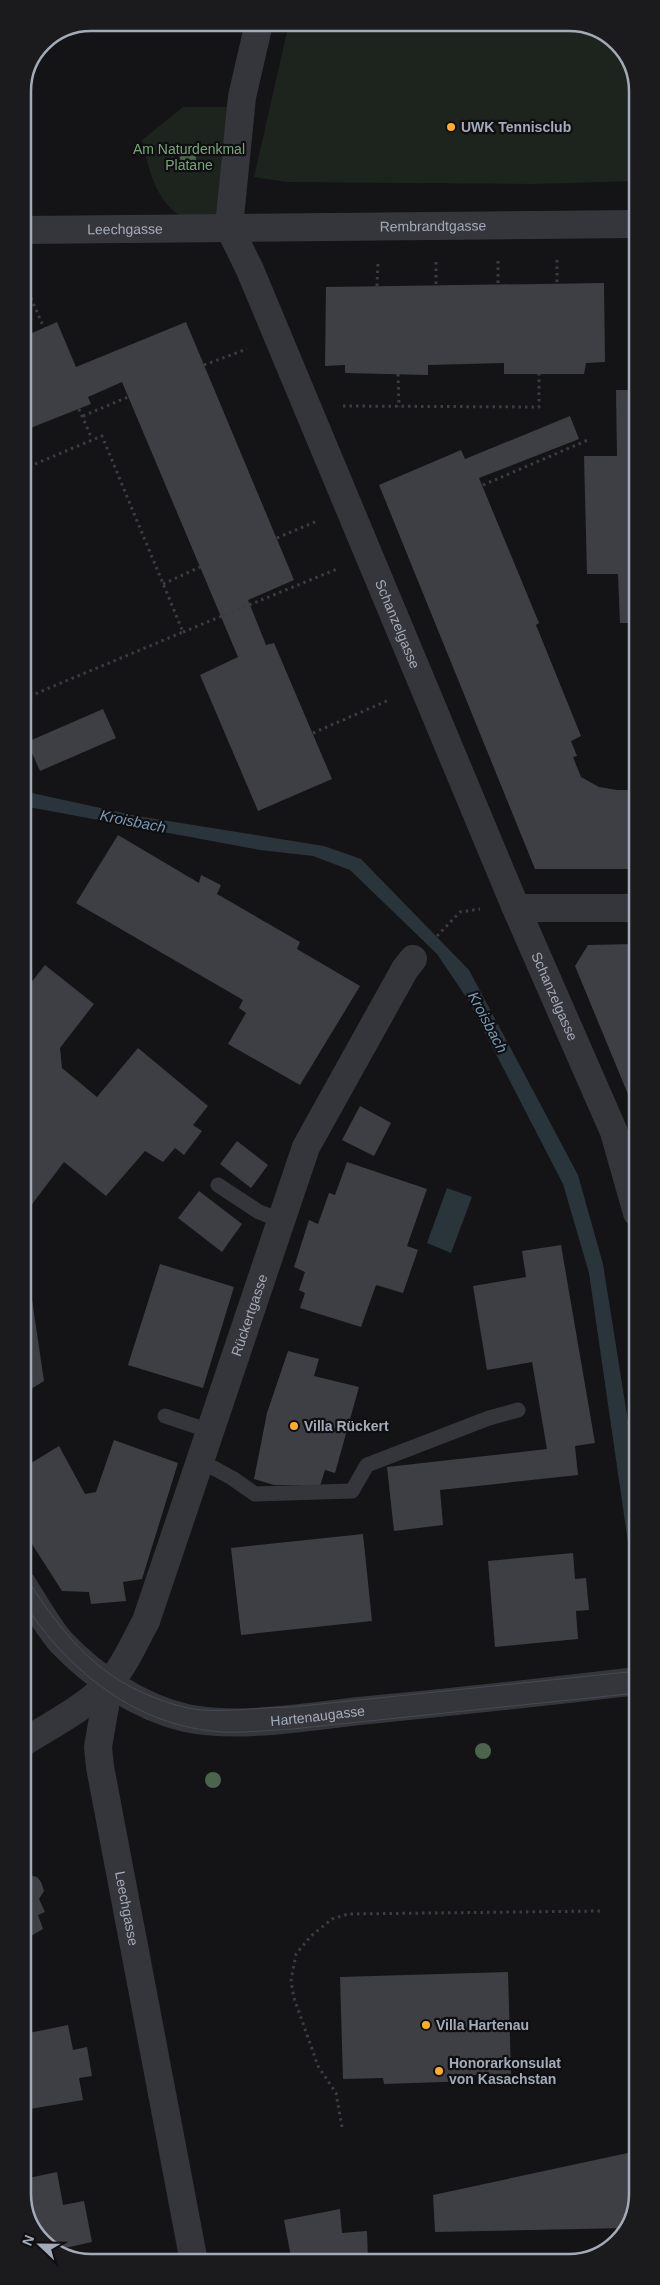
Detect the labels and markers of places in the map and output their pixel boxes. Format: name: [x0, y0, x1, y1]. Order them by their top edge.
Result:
place label: UWK Tennisclub: [461, 119, 571, 135]
marker: UWK Tennisclub: [445, 121, 457, 133]
place label: Villa Rückert: [304, 1418, 389, 1434]
marker: Villa Rückert: [288, 1420, 300, 1432]
place label: Villa Hartenau: [436, 2017, 529, 2033]
marker: Villa Hartenau: [420, 2019, 432, 2031]
place label: Honorarkonsulat von Kasachstan: [449, 2055, 561, 2087]
marker: Honorarkonsulat von Kasachstan: [433, 2065, 445, 2077]

